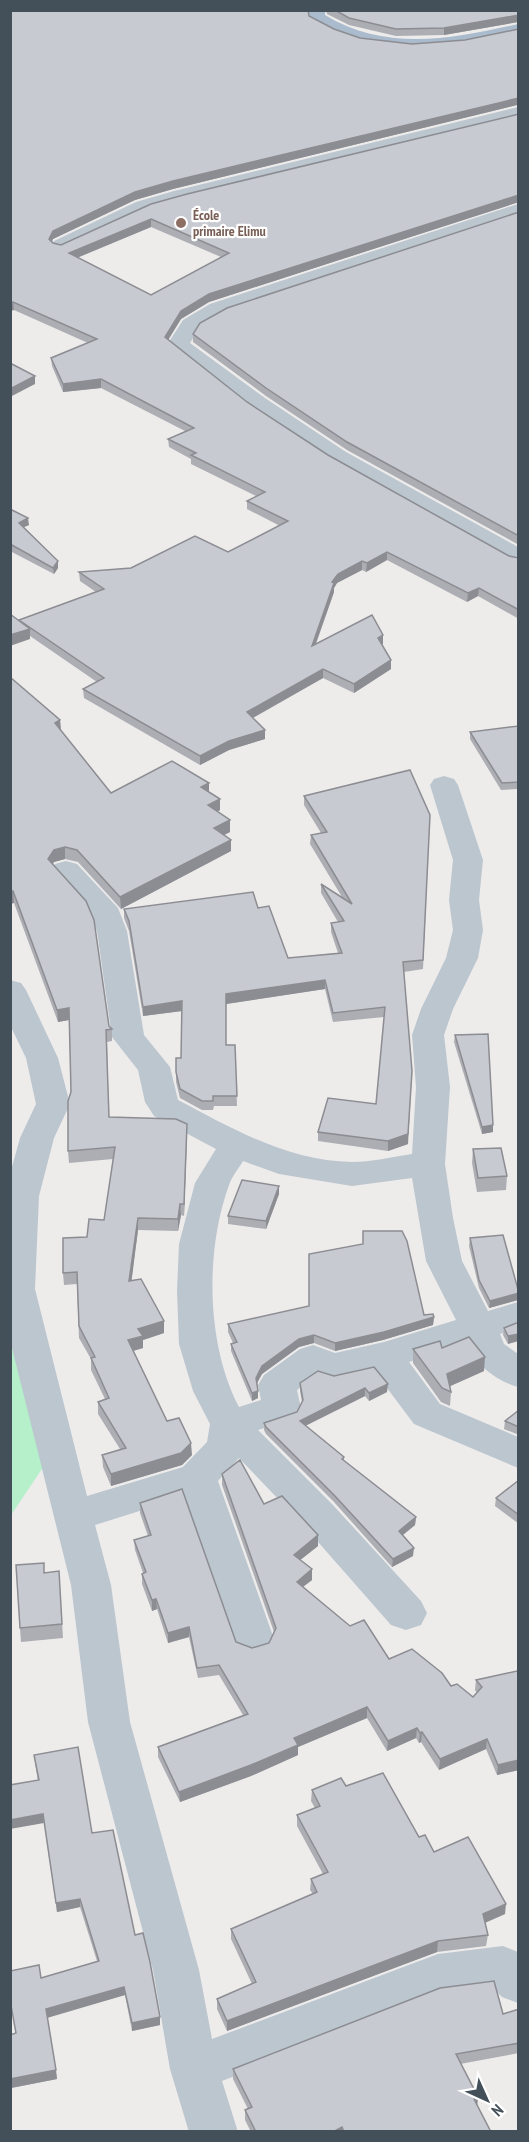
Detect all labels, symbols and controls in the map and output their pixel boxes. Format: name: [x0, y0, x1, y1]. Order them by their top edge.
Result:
place label: École primaire Elimu: [193, 206, 266, 240]
marker: École primaire Elimu: [174, 216, 188, 230]
north arrow: [457, 2070, 517, 2130]
text: N: [487, 2100, 508, 2121]

